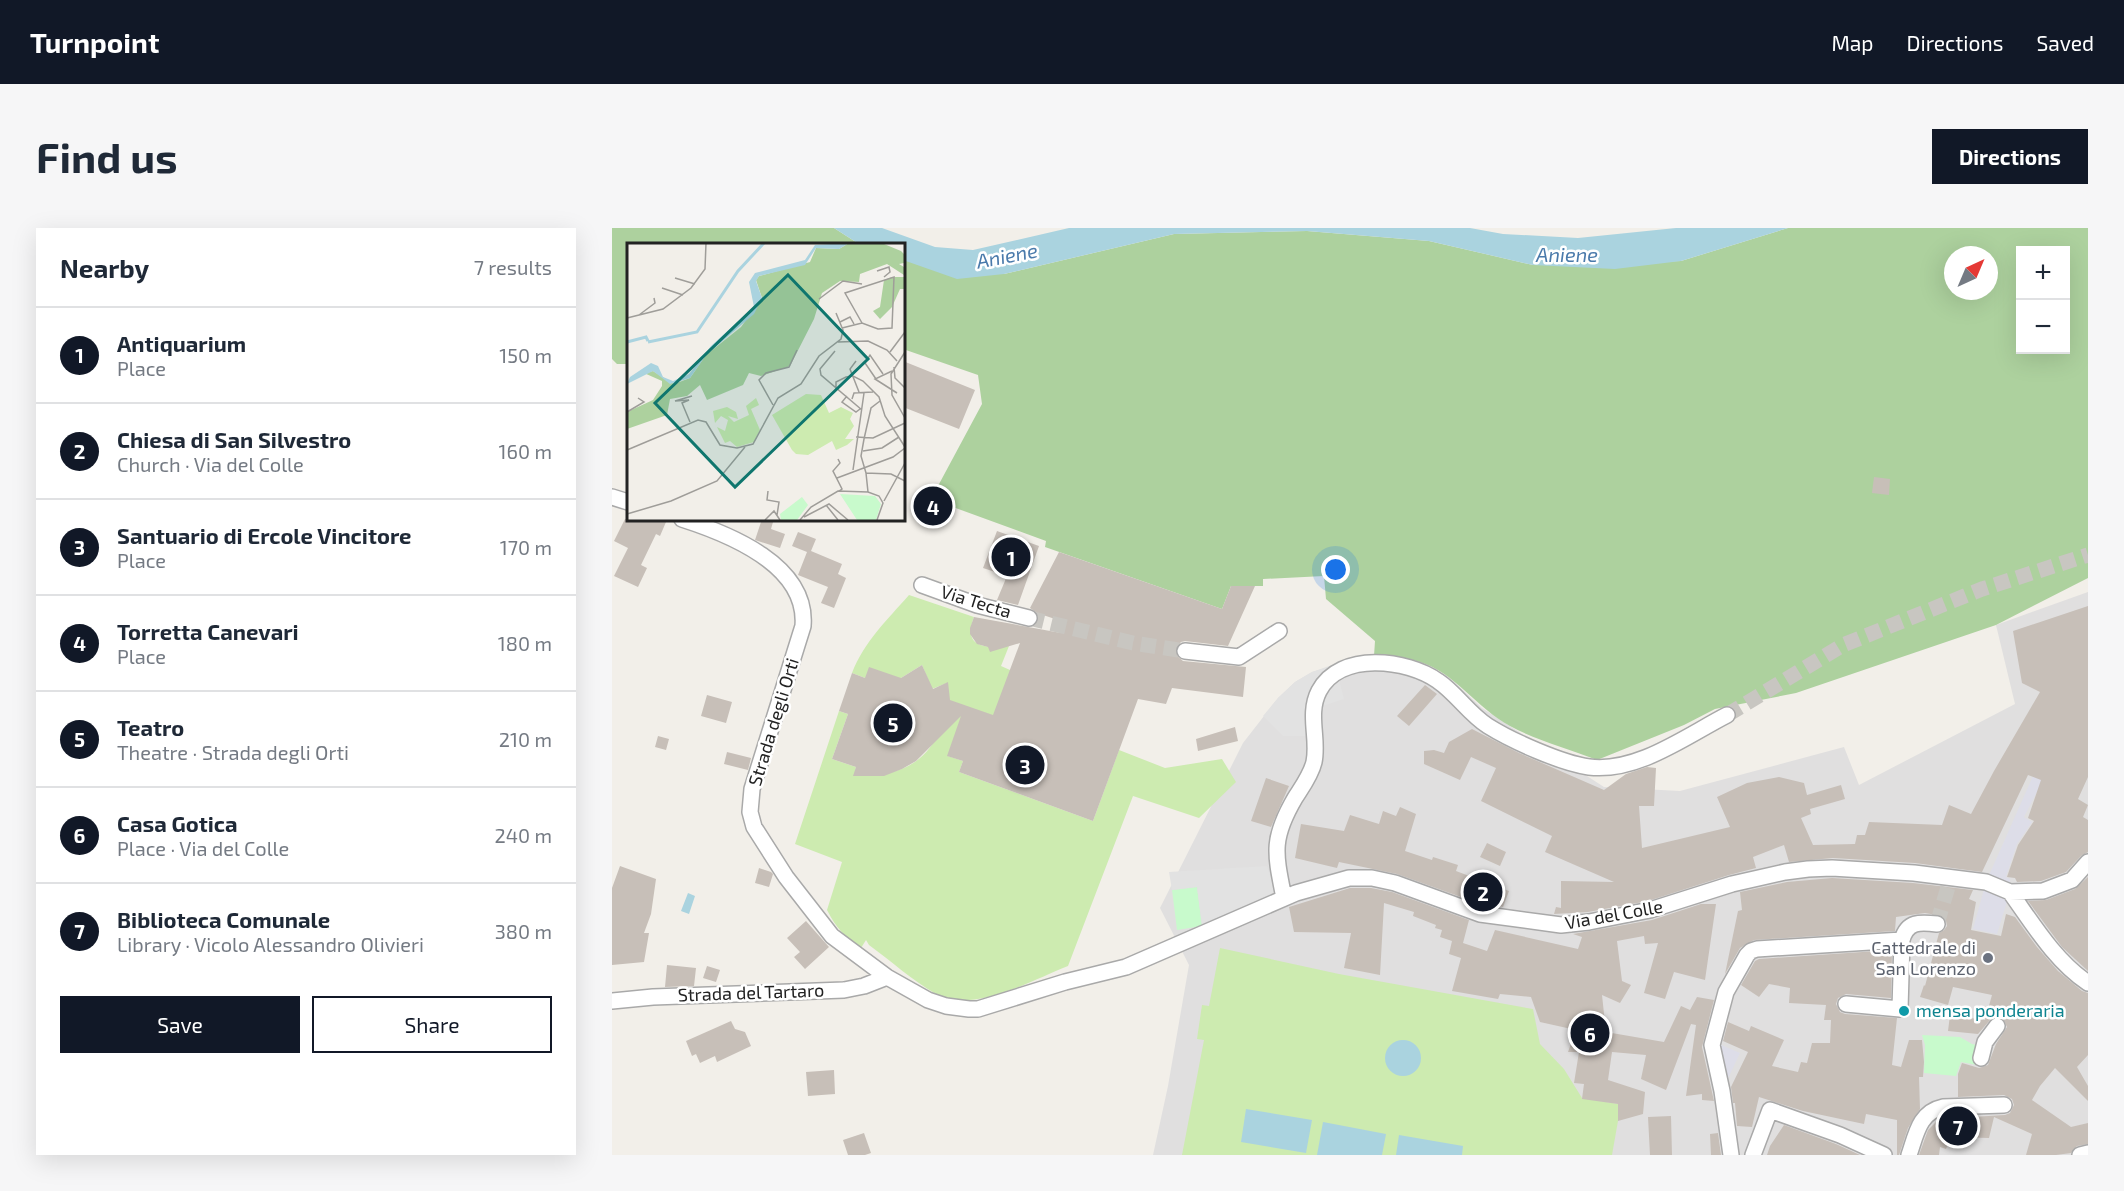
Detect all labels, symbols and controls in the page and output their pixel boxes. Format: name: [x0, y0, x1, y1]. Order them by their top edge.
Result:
text: Turnpoint: [30, 25, 159, 59]
text: Map: [1831, 30, 1874, 55]
text: Directions: [1907, 30, 2003, 55]
text: Saved: [2036, 30, 2094, 55]
button: Directions: [1932, 129, 2088, 184]
text: Find us: [36, 131, 178, 181]
water label: Aniene: [973, 237, 1040, 273]
water label: Aniene: [1535, 242, 1598, 266]
inset map: [627, 243, 904, 520]
north arrow: [1944, 246, 1998, 300]
map controls: [2016, 246, 2070, 354]
button: +: [2016, 246, 2070, 300]
text: Nearby: [60, 252, 149, 283]
text: 7 results: [474, 255, 552, 279]
button: −: [2016, 300, 2070, 354]
text: Antiquarium: [117, 330, 246, 356]
text: 1: [75, 343, 84, 367]
text: 150 m: [499, 343, 552, 367]
text: Place: [117, 356, 166, 380]
text: Chiesa di San Silvestro: [117, 426, 351, 452]
text: 2: [74, 439, 85, 463]
text: 160 m: [499, 439, 552, 463]
text: Church · Via del Colle: [117, 452, 304, 476]
pin: 4: [914, 484, 952, 528]
text: Santuario di Ercole Vincitore: [117, 522, 412, 548]
pin: 1: [992, 534, 1030, 580]
text: 3: [74, 535, 85, 559]
text: 170 m: [500, 535, 552, 559]
text: Place: [117, 548, 166, 572]
your location: [1321, 555, 1350, 584]
street label: Via Tecta: [938, 580, 1014, 622]
text: Torretta Canevari: [117, 618, 299, 644]
text: 4: [73, 631, 86, 655]
text: 180 m: [498, 631, 552, 655]
text: Place: [117, 644, 166, 668]
street label: Strada degli Orti: [743, 655, 803, 788]
pin: 5: [874, 700, 912, 746]
text: Teatro: [117, 714, 184, 740]
text: 5: [74, 727, 85, 751]
text: 210 m: [499, 727, 552, 751]
text: Theatre · Strada degli Orti: [117, 740, 349, 764]
pin: 3: [1006, 742, 1044, 788]
text: Casa Gotica: [117, 810, 237, 836]
text: 6: [74, 823, 85, 847]
text: 240 m: [494, 823, 552, 847]
text: Place · Via del Colle: [117, 836, 289, 860]
pin: 2: [1464, 870, 1502, 914]
street label: Via del Colle: [1563, 895, 1665, 933]
text: Biblioteca Comunale: [117, 906, 330, 932]
text: 7: [74, 919, 85, 943]
text: 380 m: [495, 919, 552, 943]
text: Library · Vicolo Alessandro Olivieri: [117, 932, 424, 956]
place label: Cattedrale di San Lorenzo: [1871, 936, 1976, 979]
marker: Cattedrale di San Lorenzo: [1981, 951, 1995, 965]
street label: Strada del Tartaro: [677, 978, 825, 1006]
button: Save: [60, 996, 300, 1053]
button: Share: [312, 996, 552, 1053]
place label: mensa ponderaria: [1916, 999, 2065, 1021]
marker: mensa ponderaria: [1897, 1004, 1911, 1018]
pin: 6: [1570, 1010, 1610, 1056]
pin: 7: [1938, 1104, 1978, 1148]

